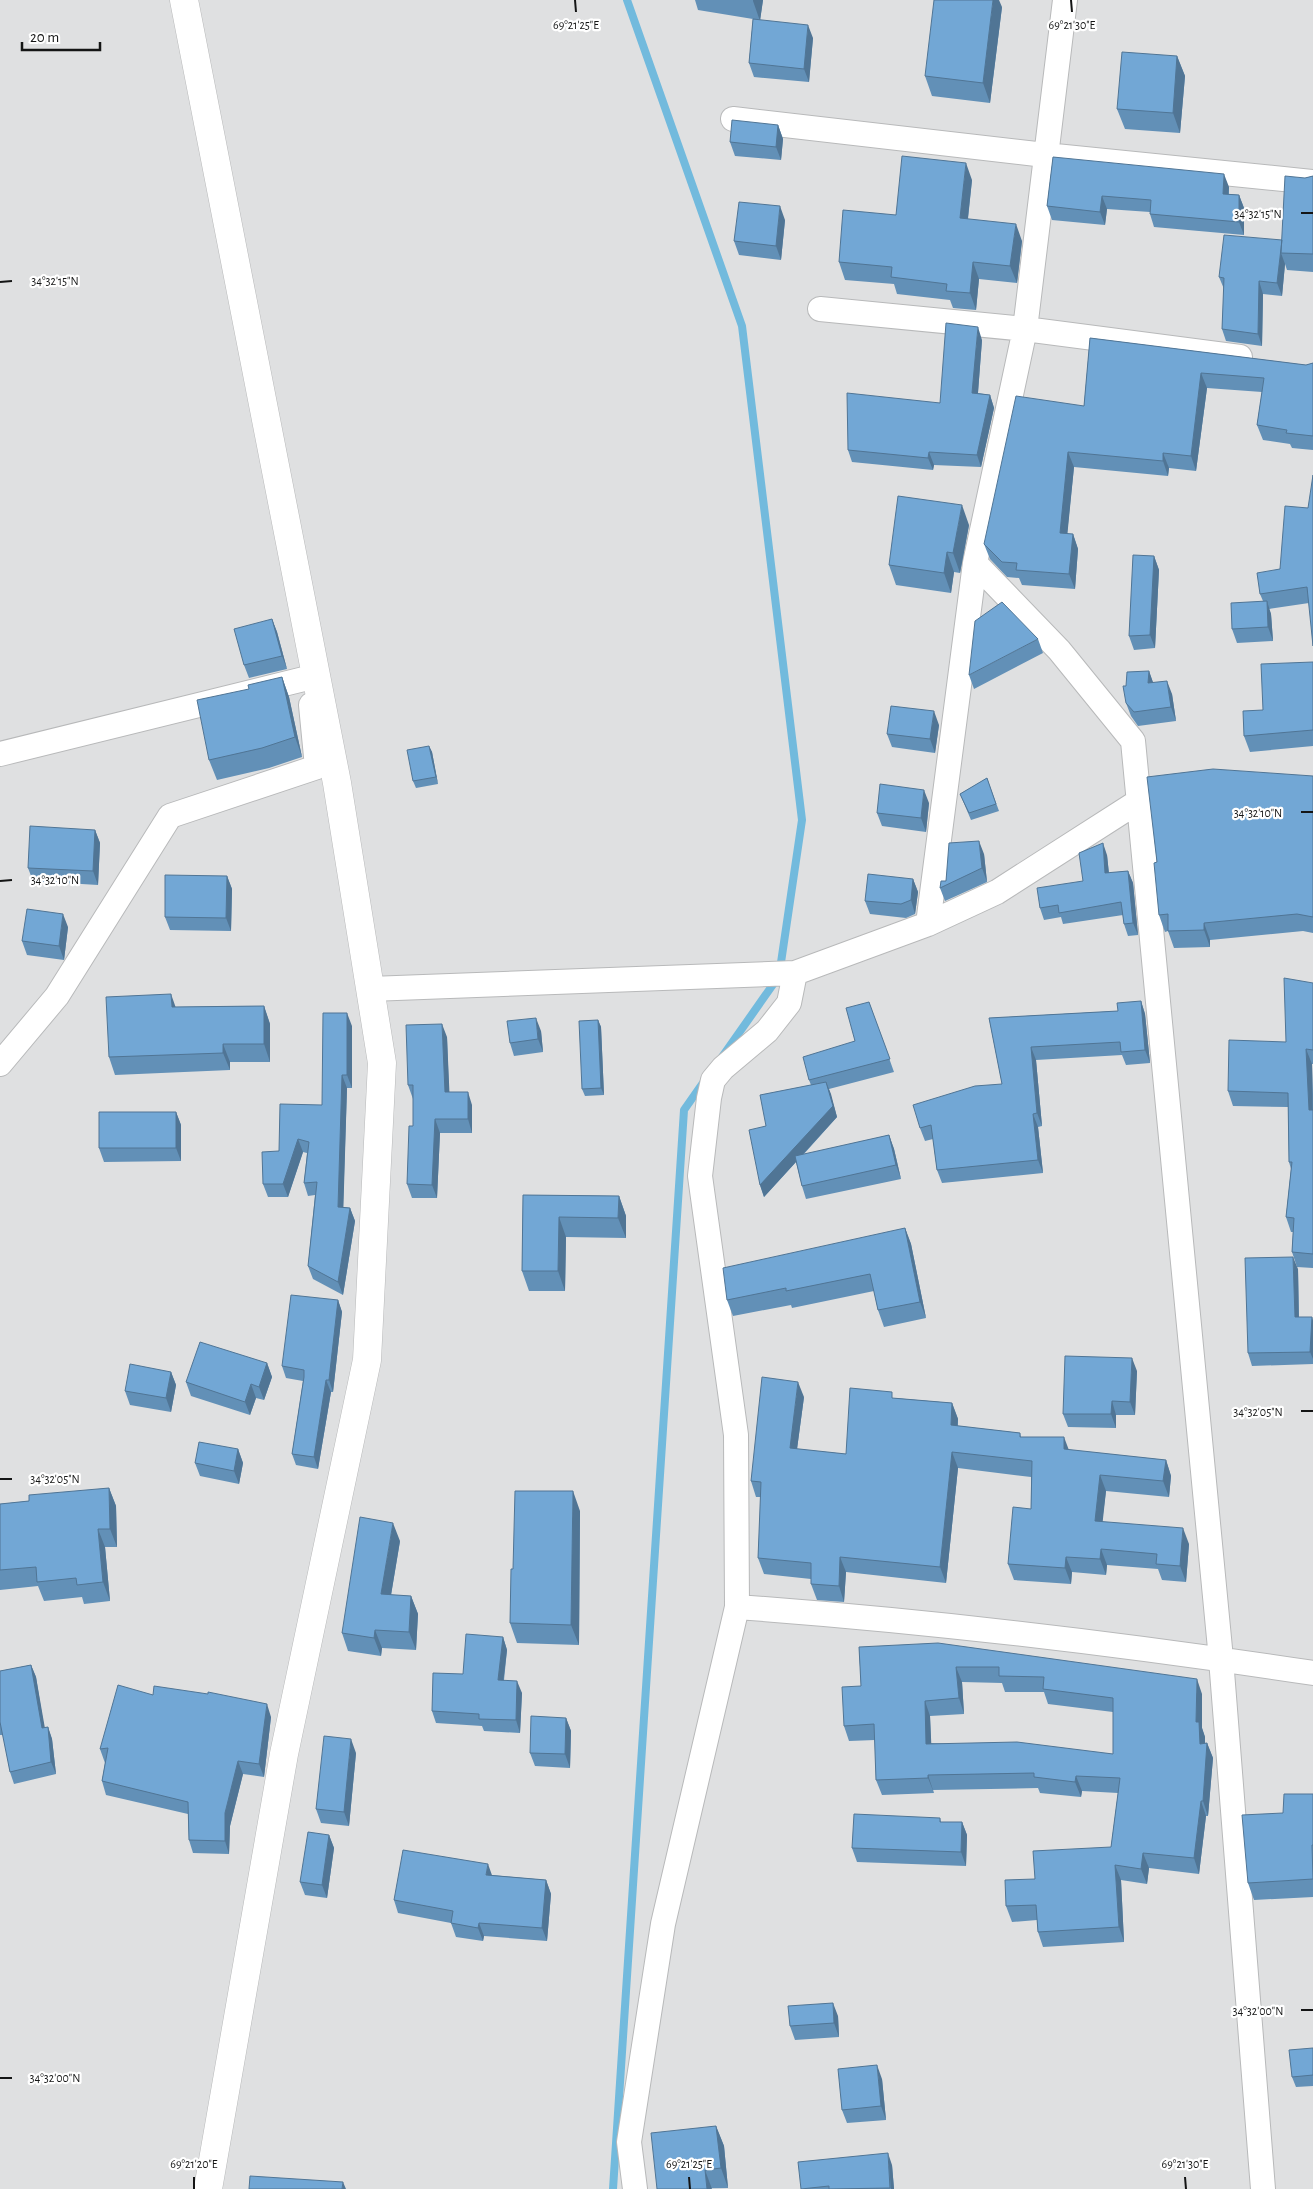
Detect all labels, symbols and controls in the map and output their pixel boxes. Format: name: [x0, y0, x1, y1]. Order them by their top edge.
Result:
text: 69°21'25"E: [553, 19, 599, 31]
text: 69°21'30"E: [1049, 19, 1096, 31]
scale bar: [22, 20, 100, 52]
text: 20 m: [30, 30, 59, 45]
text: 34°32'15"N: [1234, 208, 1282, 220]
text: 34°32'15"N: [31, 275, 79, 287]
text: 34°32'10"N: [1234, 807, 1282, 819]
text: 34°32'10"N: [31, 874, 79, 886]
text: 34°32'05"N: [1233, 1406, 1283, 1418]
text: 34°32'05"N: [30, 1473, 80, 1485]
text: 34°32'00"N: [1233, 2005, 1283, 2017]
text: 34°32'00"N: [30, 2072, 80, 2084]
text: 69°21'20"E: [170, 2158, 218, 2170]
text: 69°21'25"E: [666, 2158, 712, 2170]
text: 69°21'30"E: [1162, 2158, 1209, 2170]

